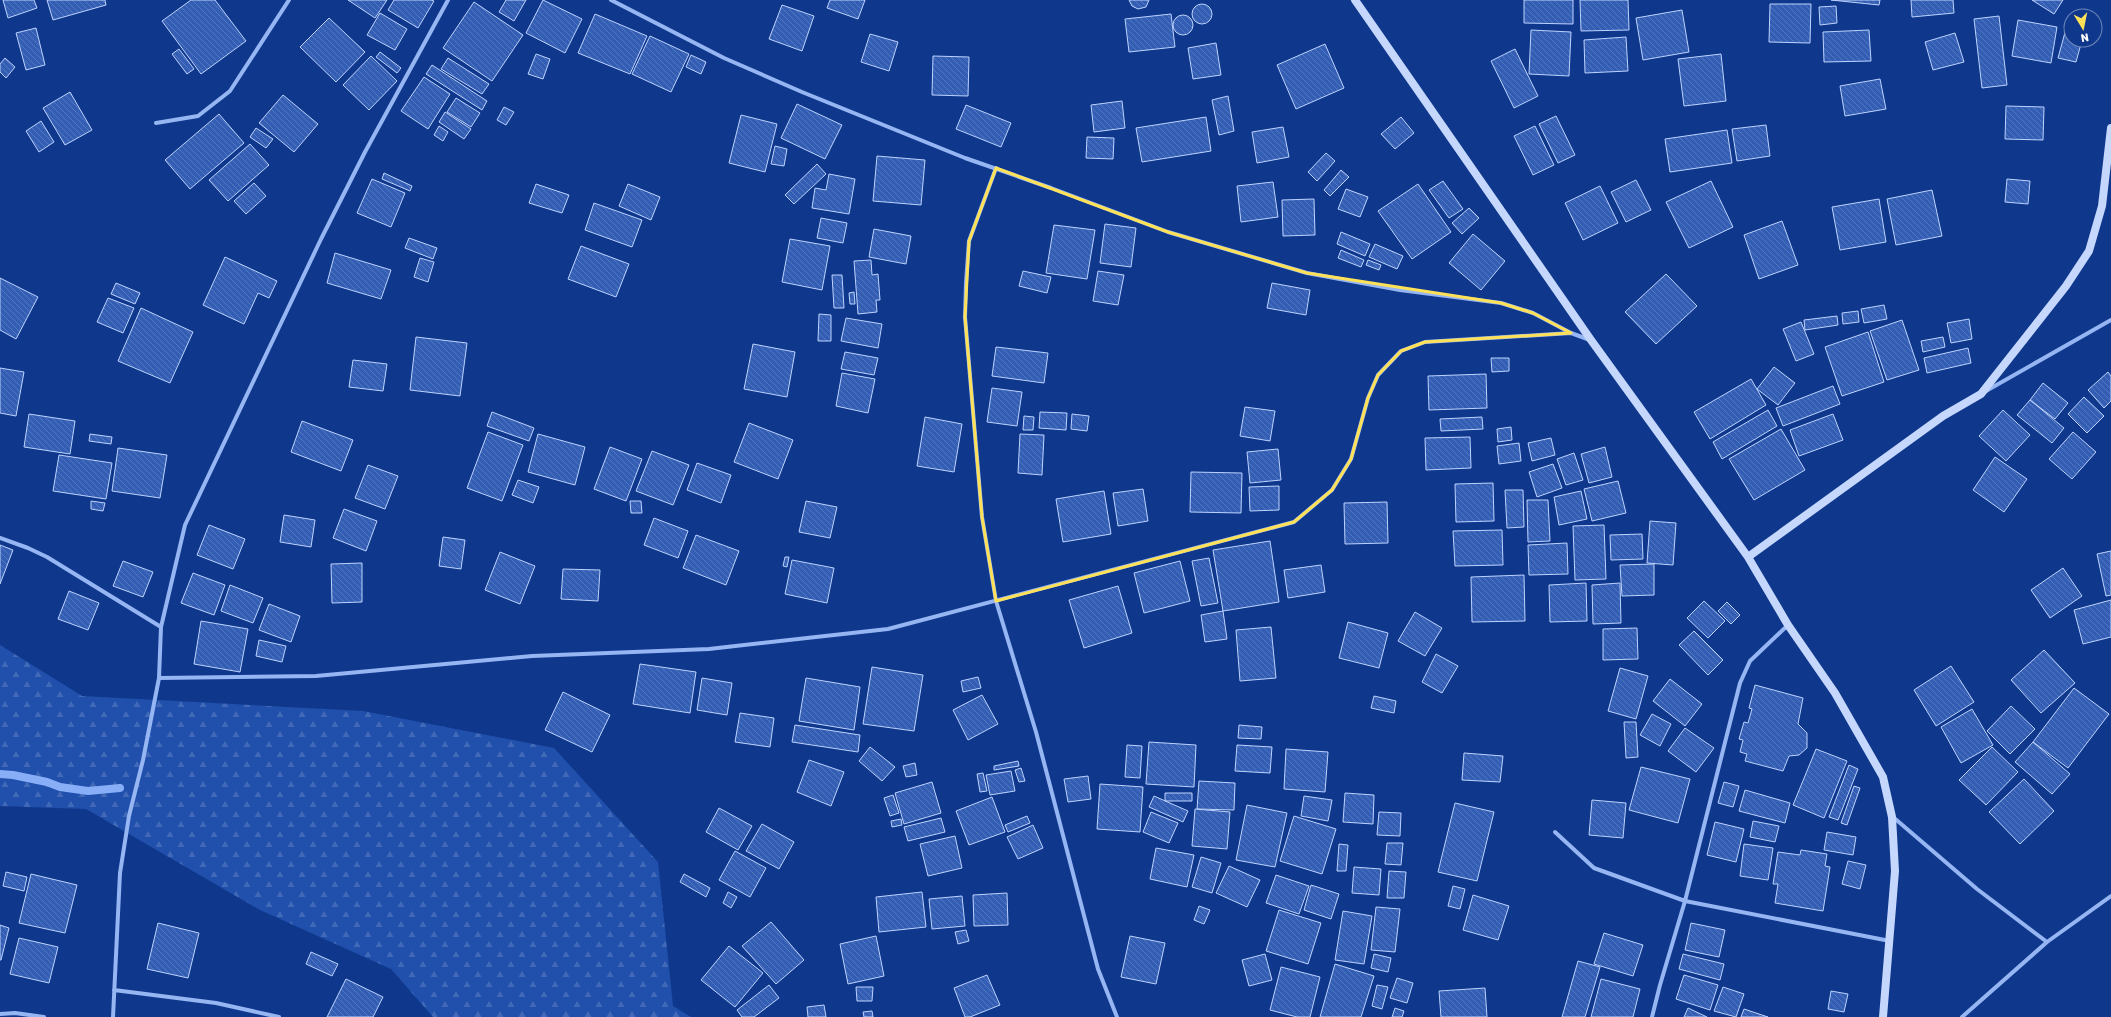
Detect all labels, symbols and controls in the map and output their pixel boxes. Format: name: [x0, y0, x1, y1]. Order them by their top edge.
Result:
north arrow: [2063, 8, 2103, 48]
text: N: [2080, 30, 2090, 44]

